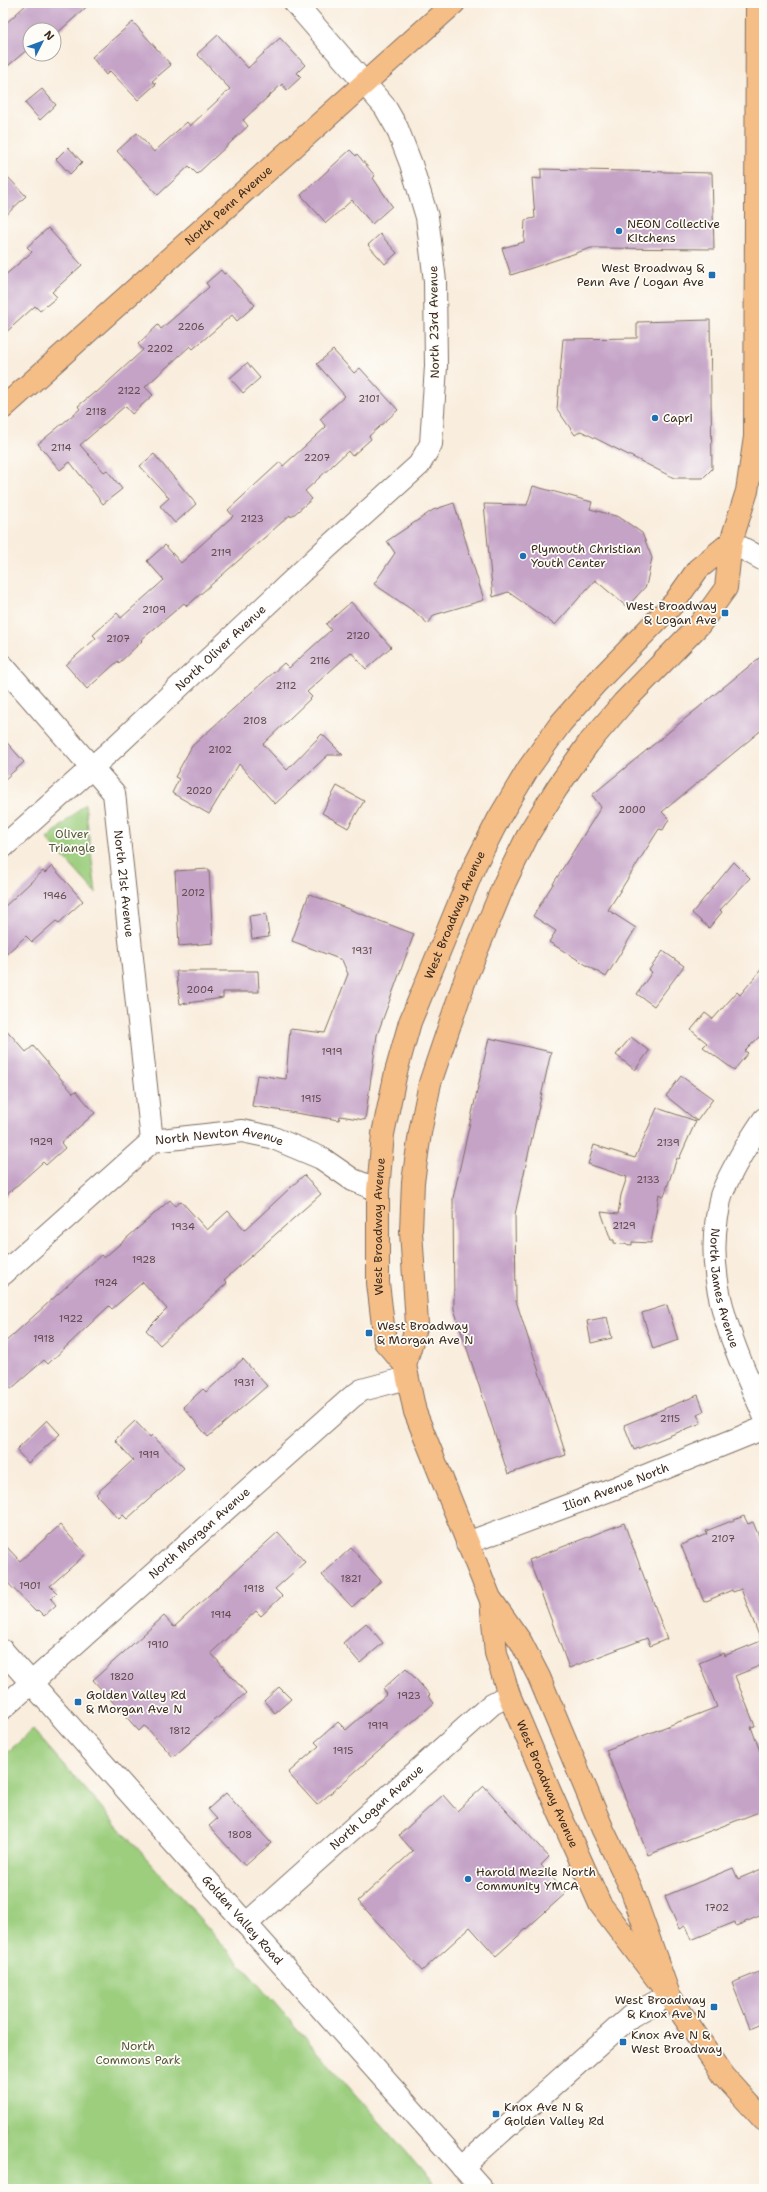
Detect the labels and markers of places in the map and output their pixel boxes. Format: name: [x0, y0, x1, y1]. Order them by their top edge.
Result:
place label: NEON Collective Kitchens: [627, 216, 720, 246]
marker: NEON Collective Kitchens: [614, 226, 624, 236]
place label: West Broadway & Penn Ave / Logan Ave: [577, 260, 705, 290]
marker: West Broadway & Penn Ave / Logan Ave: [707, 270, 717, 280]
place label: Capri: [663, 410, 693, 426]
marker: Capri: [650, 413, 660, 423]
place label: Plymouth Christian Youth Center: [531, 541, 641, 571]
marker: Plymouth Christian Youth Center: [518, 551, 528, 561]
place label: West Broadway & Logan Ave: [626, 598, 717, 628]
marker: West Broadway & Logan Ave: [720, 608, 730, 618]
place label: West Broadway & Morgan Ave N: [377, 1318, 473, 1348]
marker: West Broadway & Morgan Ave N: [364, 1328, 374, 1338]
place label: Golden Valley Rd & Morgan Ave N: [86, 1687, 187, 1717]
marker: Golden Valley Rd & Morgan Ave N: [73, 1697, 83, 1707]
place label: Harold Mezile North Community YMCA: [476, 1864, 596, 1894]
marker: Harold Mezile North Community YMCA: [463, 1874, 473, 1884]
place label: West Broadway & Knox Ave N: [615, 1992, 706, 2022]
marker: West Broadway & Knox Ave N: [709, 2002, 719, 2012]
place label: Knox Ave N & West Broadway: [631, 2027, 722, 2057]
marker: Knox Ave N & West Broadway: [618, 2037, 628, 2047]
place label: Knox Ave N & Golden Valley Rd: [504, 2099, 605, 2129]
marker: Knox Ave N & Golden Valley Rd: [491, 2109, 501, 2119]

